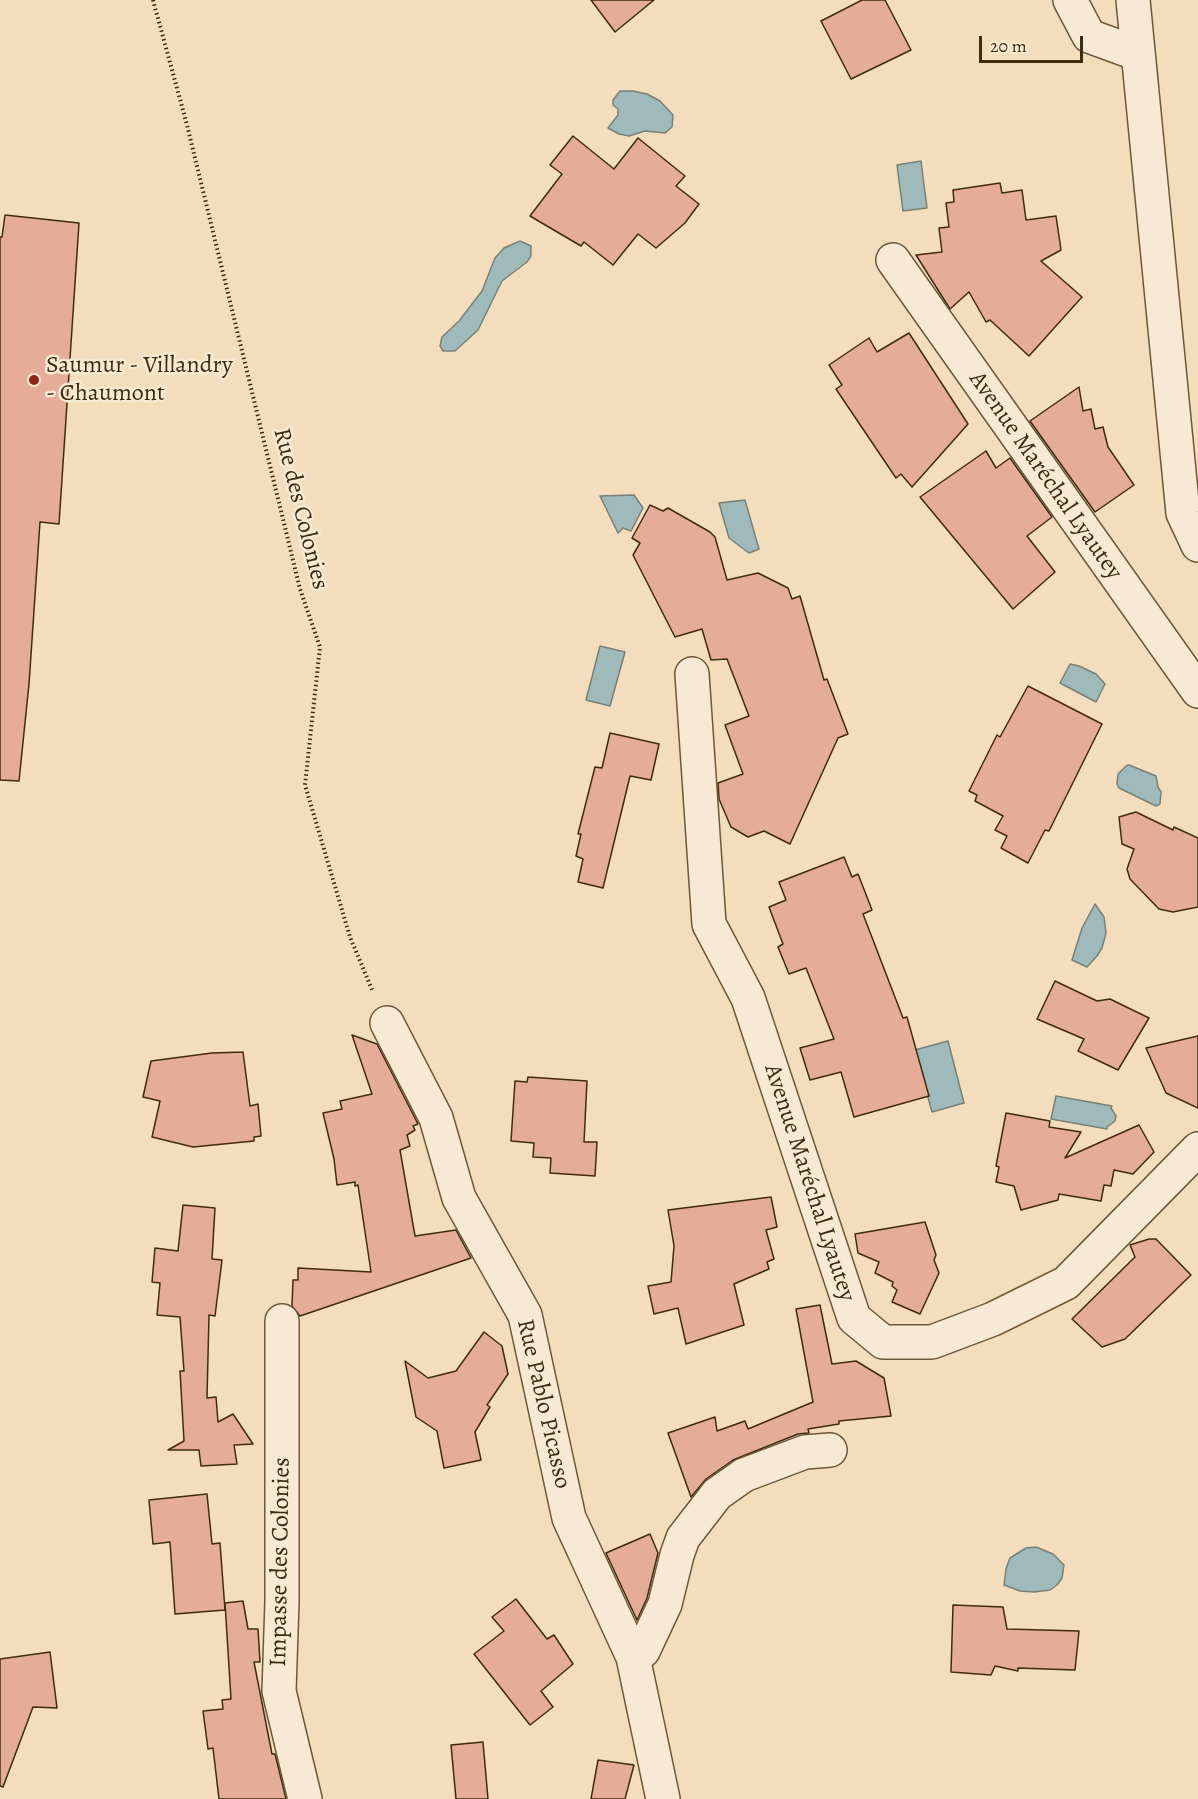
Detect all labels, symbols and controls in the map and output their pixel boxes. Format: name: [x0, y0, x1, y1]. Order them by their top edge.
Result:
scale bar: [982, 24, 1086, 62]
text: 20 m: [990, 34, 1027, 58]
place label: Saumur - Villandry - Chaumont: [46, 352, 233, 408]
street label: Avenue Maréchal Lyautey: [962, 366, 1128, 586]
marker: Saumur - Villandry - Chaumont: [27, 373, 41, 387]
street label: Rue des Colonies: [266, 425, 334, 593]
street label: Avenue Maréchal Lyautey: [757, 1061, 861, 1305]
street label: Rue Pablo Picasso: [509, 1316, 577, 1492]
street label: Impasse des Colonies: [265, 1457, 297, 1667]

